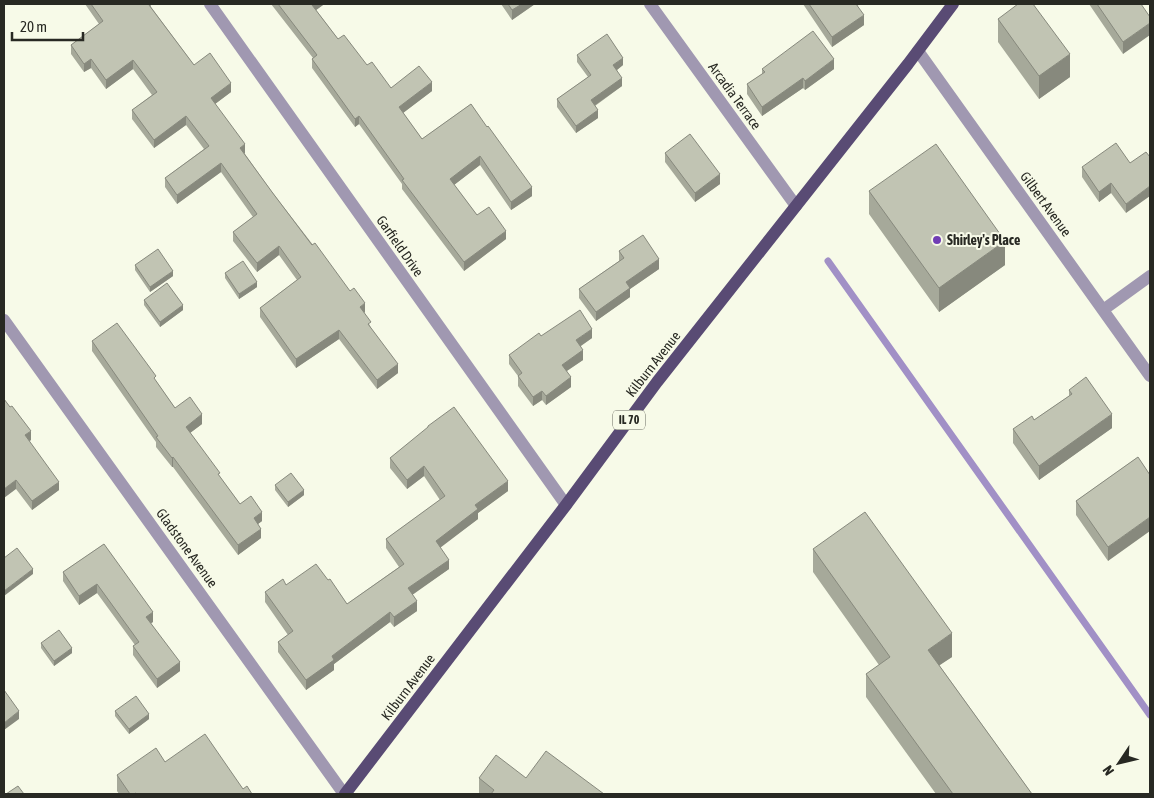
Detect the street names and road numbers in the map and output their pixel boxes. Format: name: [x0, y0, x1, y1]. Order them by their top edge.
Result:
street label: Arcadia Terrace: [705, 59, 765, 133]
street label: Gilbert Avenue: [1017, 169, 1075, 239]
street label: Garfield Drive: [373, 212, 427, 280]
street label: Kilburn Avenue: [622, 328, 684, 400]
road number: IL 70: [613, 410, 645, 430]
street label: Gladstone Avenue: [153, 505, 221, 591]
street label: Kilburn Avenue: [378, 651, 438, 723]

